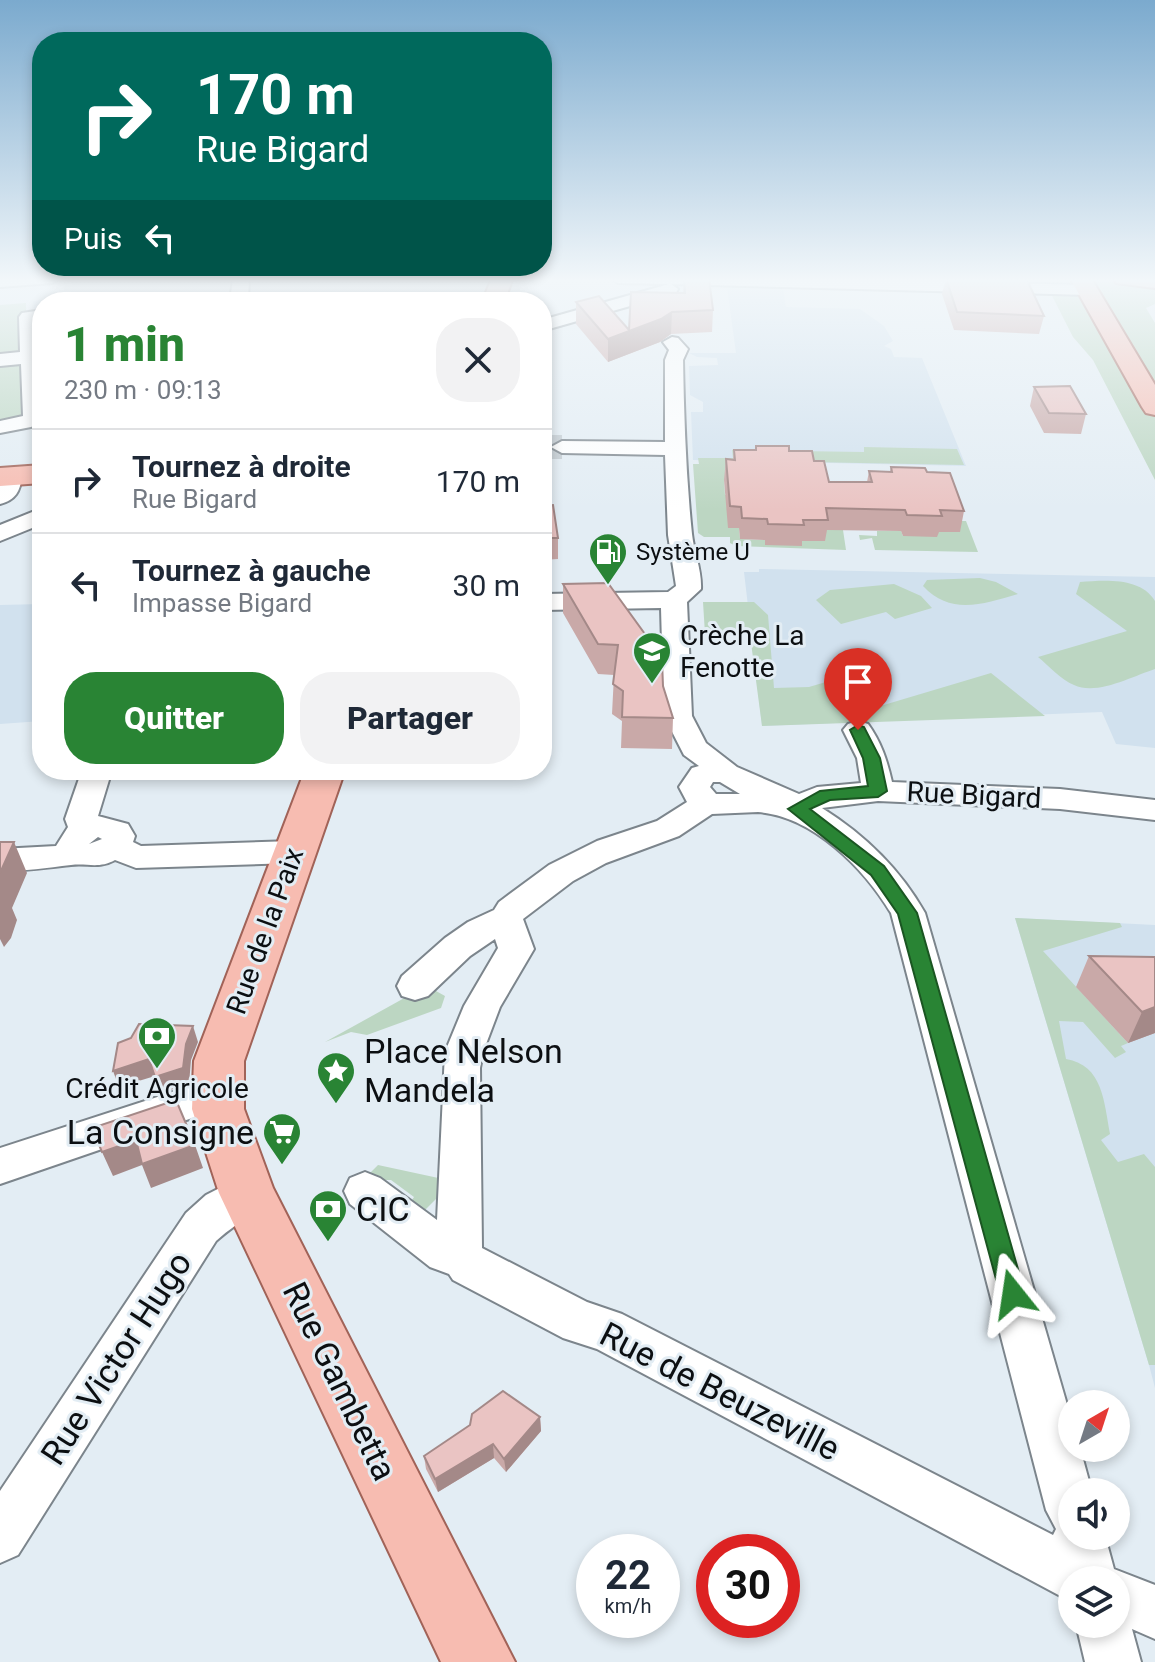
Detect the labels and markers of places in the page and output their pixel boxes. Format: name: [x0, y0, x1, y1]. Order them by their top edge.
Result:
fuel station icon: Système U: [587, 531, 629, 586]
place label: Système U: [636, 538, 750, 566]
place label: Crèche La Fenotte: [680, 619, 804, 684]
school or university icon: Crèche La Fenotte: [631, 630, 673, 685]
pin: [824, 648, 892, 730]
bank icon: Crédit Agricole: [136, 1015, 178, 1070]
place label: Place Nelson Mandela: [364, 1031, 563, 1110]
place icon: Place Nelson Mandela: [315, 1050, 357, 1105]
place label: Crédit Agricole: [65, 1072, 249, 1105]
supermarket icon: La Consigne: [261, 1111, 303, 1166]
place label: La Consigne: [67, 1112, 254, 1152]
bank icon: CIC: [307, 1188, 349, 1243]
place label: CIC: [356, 1189, 410, 1229]

